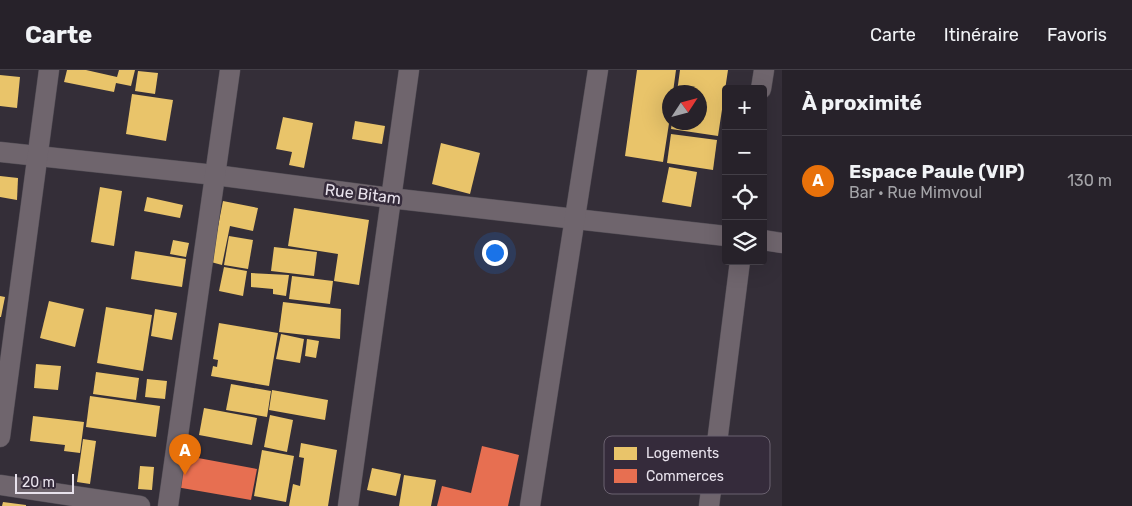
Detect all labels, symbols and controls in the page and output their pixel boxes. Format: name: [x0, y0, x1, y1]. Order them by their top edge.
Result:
text: Carte: [25, 21, 92, 49]
text: Carte: [870, 24, 916, 46]
text: Itinéraire: [944, 24, 1019, 46]
text: Favoris: [1047, 24, 1107, 46]
north arrow: [662, 85, 707, 130]
map controls: [722, 85, 767, 265]
button: +: [722, 85, 767, 130]
text: À proximité: [802, 90, 922, 115]
button: −: [722, 130, 767, 175]
text: Espace Paule (VIP): [849, 160, 1025, 183]
text: A: [812, 171, 824, 190]
text: 130 m: [1067, 171, 1112, 190]
button: locate: [722, 175, 767, 220]
street label: Rue Bitam: [324, 180, 402, 208]
text: Bar · Rue Mimvoul: [849, 183, 982, 202]
button: layers: [722, 220, 767, 265]
your location: [482, 240, 508, 266]
pin: A: [169, 434, 201, 475]
legend: [604, 436, 770, 494]
text: Logements: [646, 445, 719, 462]
text: Commerces: [646, 468, 724, 485]
scale bar: [15, 471, 74, 494]
text: 20 m: [22, 474, 55, 491]

